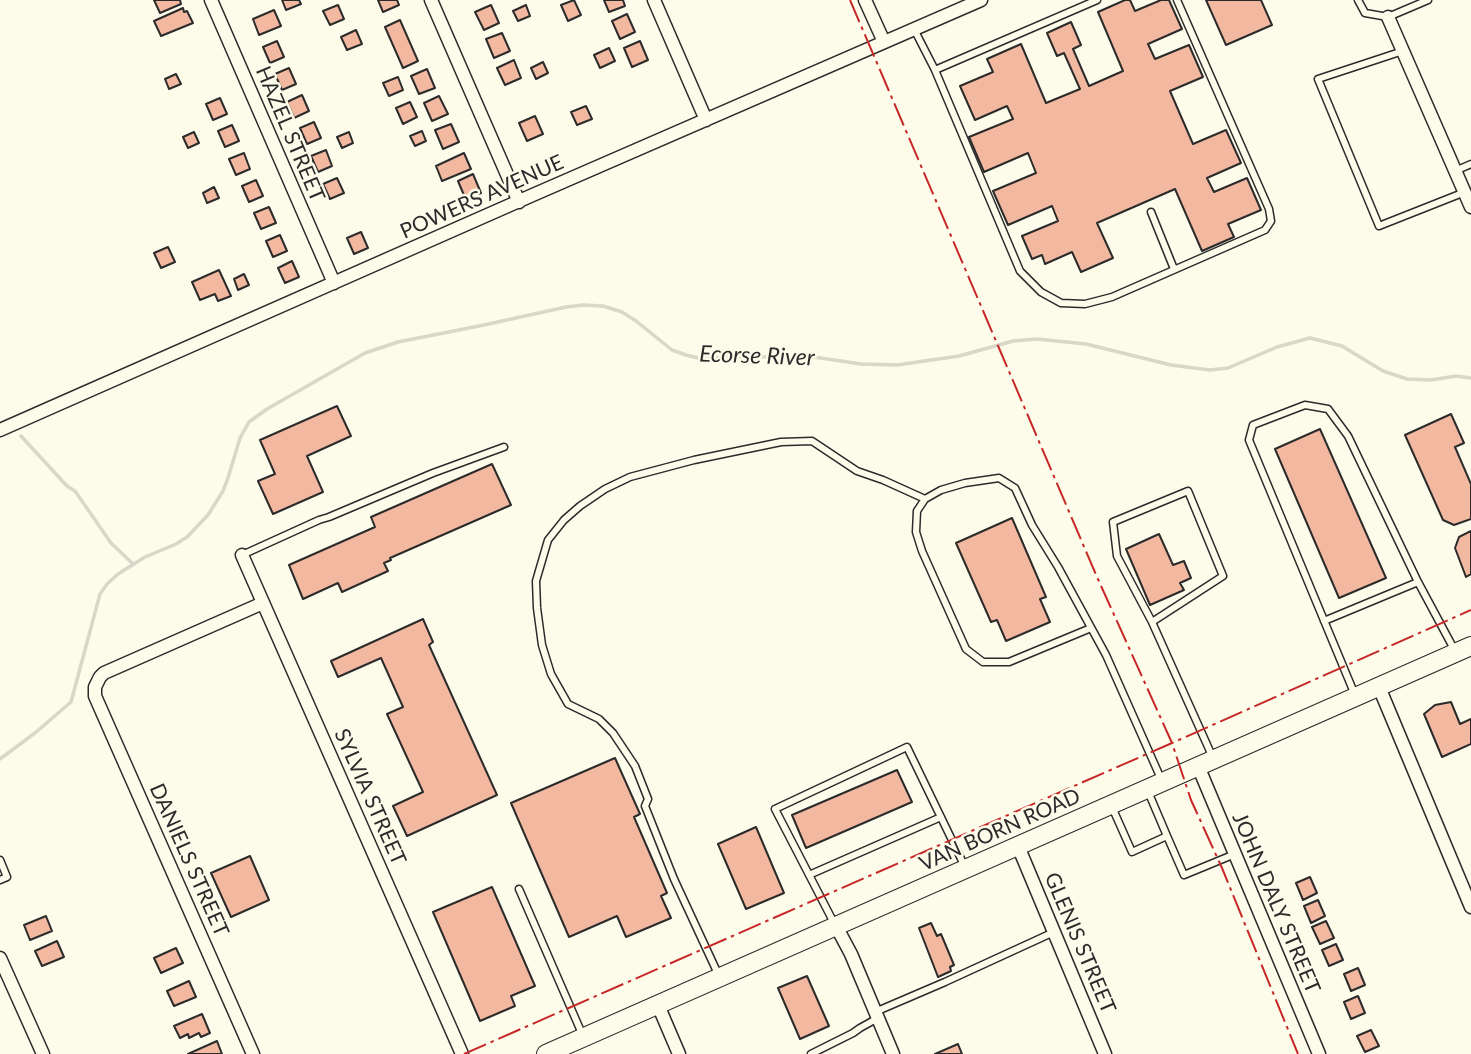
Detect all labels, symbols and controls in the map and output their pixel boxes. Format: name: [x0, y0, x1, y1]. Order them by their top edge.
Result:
street label: HAZEL STREET: [250, 62, 330, 206]
street label: POWERS AVENUE: [396, 150, 568, 244]
water label: Ecorse River: [699, 340, 815, 372]
street label: SYLVIA STREET: [329, 725, 411, 869]
street label: DANIELS STREET: [144, 780, 234, 940]
street label: VAN BORN ROAD: [916, 783, 1084, 877]
street label: JOHN DALY STREET: [1227, 809, 1325, 997]
street label: GLENIS STREET: [1039, 869, 1121, 1017]

